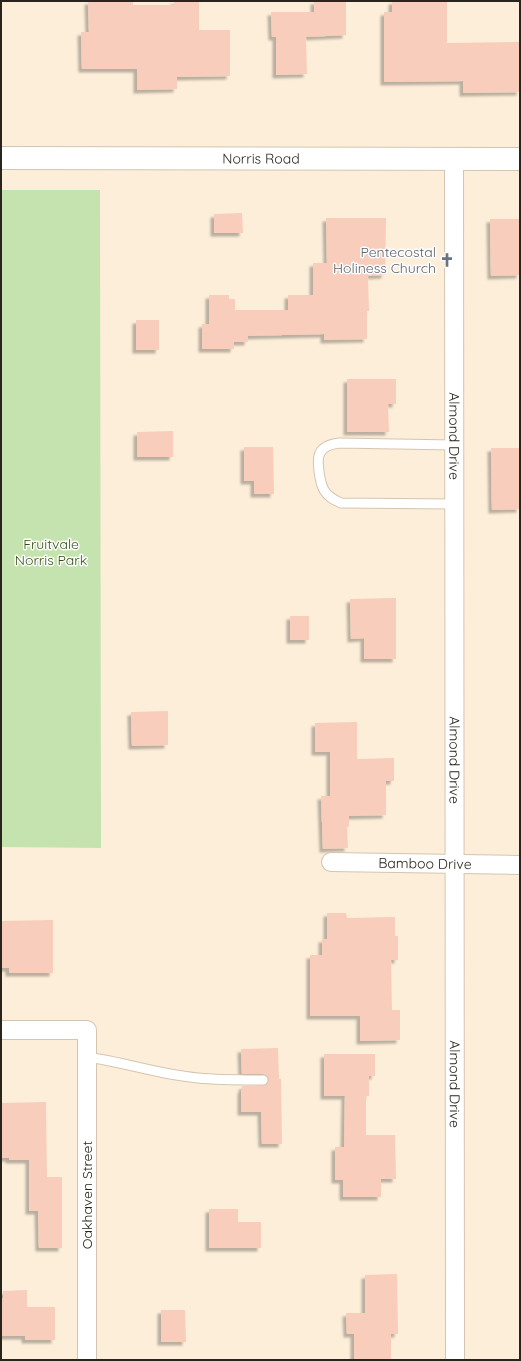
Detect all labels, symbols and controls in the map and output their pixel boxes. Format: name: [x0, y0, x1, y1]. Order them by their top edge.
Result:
street label: Norris Road: [222, 149, 300, 168]
place label: Pentecostal Holiness Church: [333, 243, 436, 277]
church icon: Pentecostal Holiness Church: [439, 252, 455, 268]
street label: Almond Drive: [445, 392, 463, 480]
park label: Fruitvale Norris Park: [15, 535, 87, 569]
street label: Almond Drive: [445, 716, 464, 804]
street label: Bamboo Drive: [378, 854, 472, 873]
street label: Almond Drive: [446, 1040, 464, 1128]
street label: Oakhaven Street: [78, 1141, 96, 1249]

